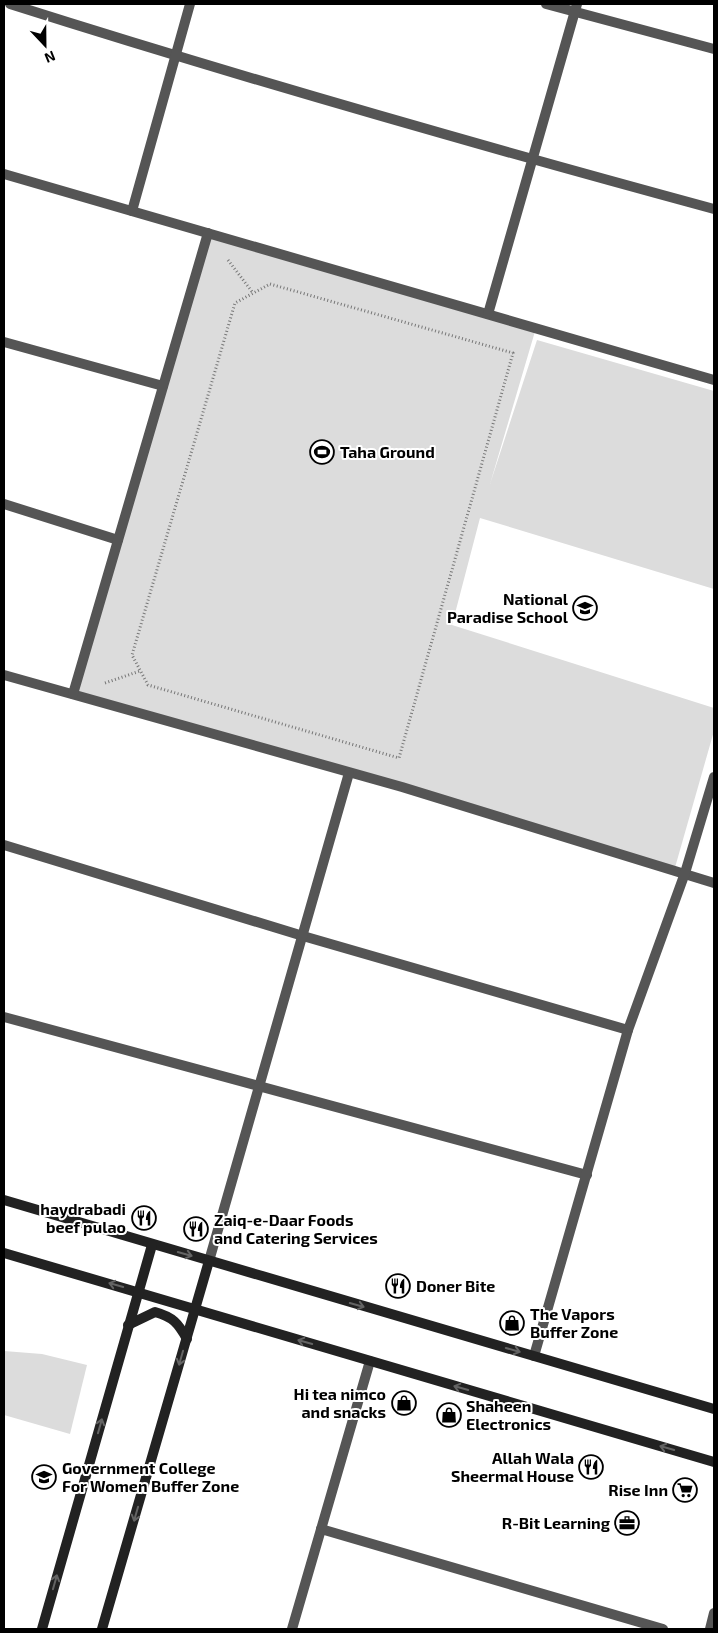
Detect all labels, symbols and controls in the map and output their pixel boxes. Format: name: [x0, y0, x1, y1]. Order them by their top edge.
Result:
north arrow: [20, 20, 70, 70]
text: N: [42, 48, 58, 67]
sports icon: Taha Ground: [309, 439, 335, 465]
place label: Taha Ground: [340, 442, 435, 461]
place label: National Paradise School: [447, 589, 569, 626]
school or university icon: National Paradise School: [572, 595, 598, 621]
place label: haydrabadi beef pulao: [40, 1199, 126, 1236]
restaurant icon: haydrabadi beef pulao: [131, 1205, 157, 1231]
place label: Zaiq-e-Daar Foods and Catering Services: [214, 1210, 378, 1247]
restaurant icon: Zaiq-e-Daar Foods and Catering Services: [183, 1216, 209, 1242]
one-way arrow: [176, 1250, 192, 1259]
restaurant icon: Doner Bite: [385, 1273, 411, 1299]
place label: Doner Bite: [416, 1276, 495, 1295]
one-way arrow: [109, 1280, 125, 1289]
one-way arrow: [349, 1300, 365, 1310]
place label: The Vapors Buffer Zone: [530, 1304, 618, 1341]
shop icon: The Vapors Buffer Zone: [499, 1310, 525, 1336]
one-way arrow: [298, 1337, 314, 1347]
one-way arrow: [505, 1346, 521, 1356]
one-way arrow: [176, 1350, 186, 1366]
one-way arrow: [454, 1382, 470, 1392]
place label: Hi tea nimco and snacks: [294, 1384, 386, 1421]
shop icon: Hi tea nimco and snacks: [391, 1390, 417, 1416]
place label: Shaheen Electronics: [466, 1396, 551, 1433]
shop icon: Shaheen Electronics: [436, 1402, 462, 1428]
one-way arrow: [95, 1419, 105, 1435]
one-way arrow: [660, 1443, 676, 1453]
place label: Allah Wala Sheermal House: [451, 1448, 574, 1485]
restaurant icon: Allah Wala Sheermal House: [578, 1454, 604, 1480]
place label: Government College For Women Buffer Zone: [62, 1458, 239, 1495]
school or university icon: Government College For Women Buffer Zone: [31, 1464, 57, 1490]
supermarket icon: Rise Inn: [672, 1477, 698, 1503]
place label: Rise Inn: [608, 1480, 668, 1499]
one-way arrow: [130, 1506, 140, 1522]
office icon: R-Bit Learning: [614, 1510, 640, 1536]
place label: R-Bit Learning: [502, 1513, 611, 1532]
one-way arrow: [51, 1575, 61, 1591]

